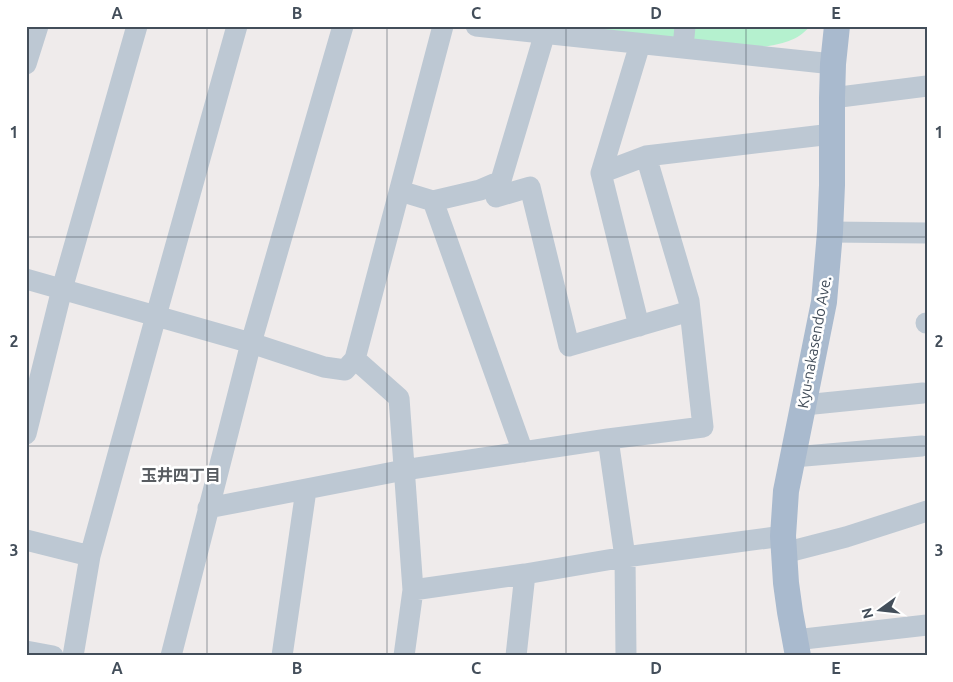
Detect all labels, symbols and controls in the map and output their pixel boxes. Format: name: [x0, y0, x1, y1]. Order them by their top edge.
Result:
text: A: [111, 4, 123, 22]
text: B: [292, 4, 302, 22]
text: C: [471, 4, 481, 22]
text: D: [650, 4, 662, 22]
text: E: [831, 4, 841, 22]
text: 1: [9, 123, 19, 141]
text: 1: [934, 123, 944, 141]
street label: Kyu-nakasendo Ave.: [794, 275, 834, 409]
text: 2: [9, 332, 19, 350]
text: 2: [934, 332, 944, 350]
district label: 玉井四丁目: [141, 466, 221, 484]
text: 3: [9, 541, 19, 559]
text: 3: [934, 541, 944, 559]
north arrow: [856, 584, 906, 634]
text: N: [858, 606, 877, 620]
text: A: [111, 659, 123, 677]
text: B: [292, 659, 302, 677]
text: C: [471, 659, 481, 677]
text: D: [650, 659, 662, 677]
text: E: [831, 659, 841, 677]

